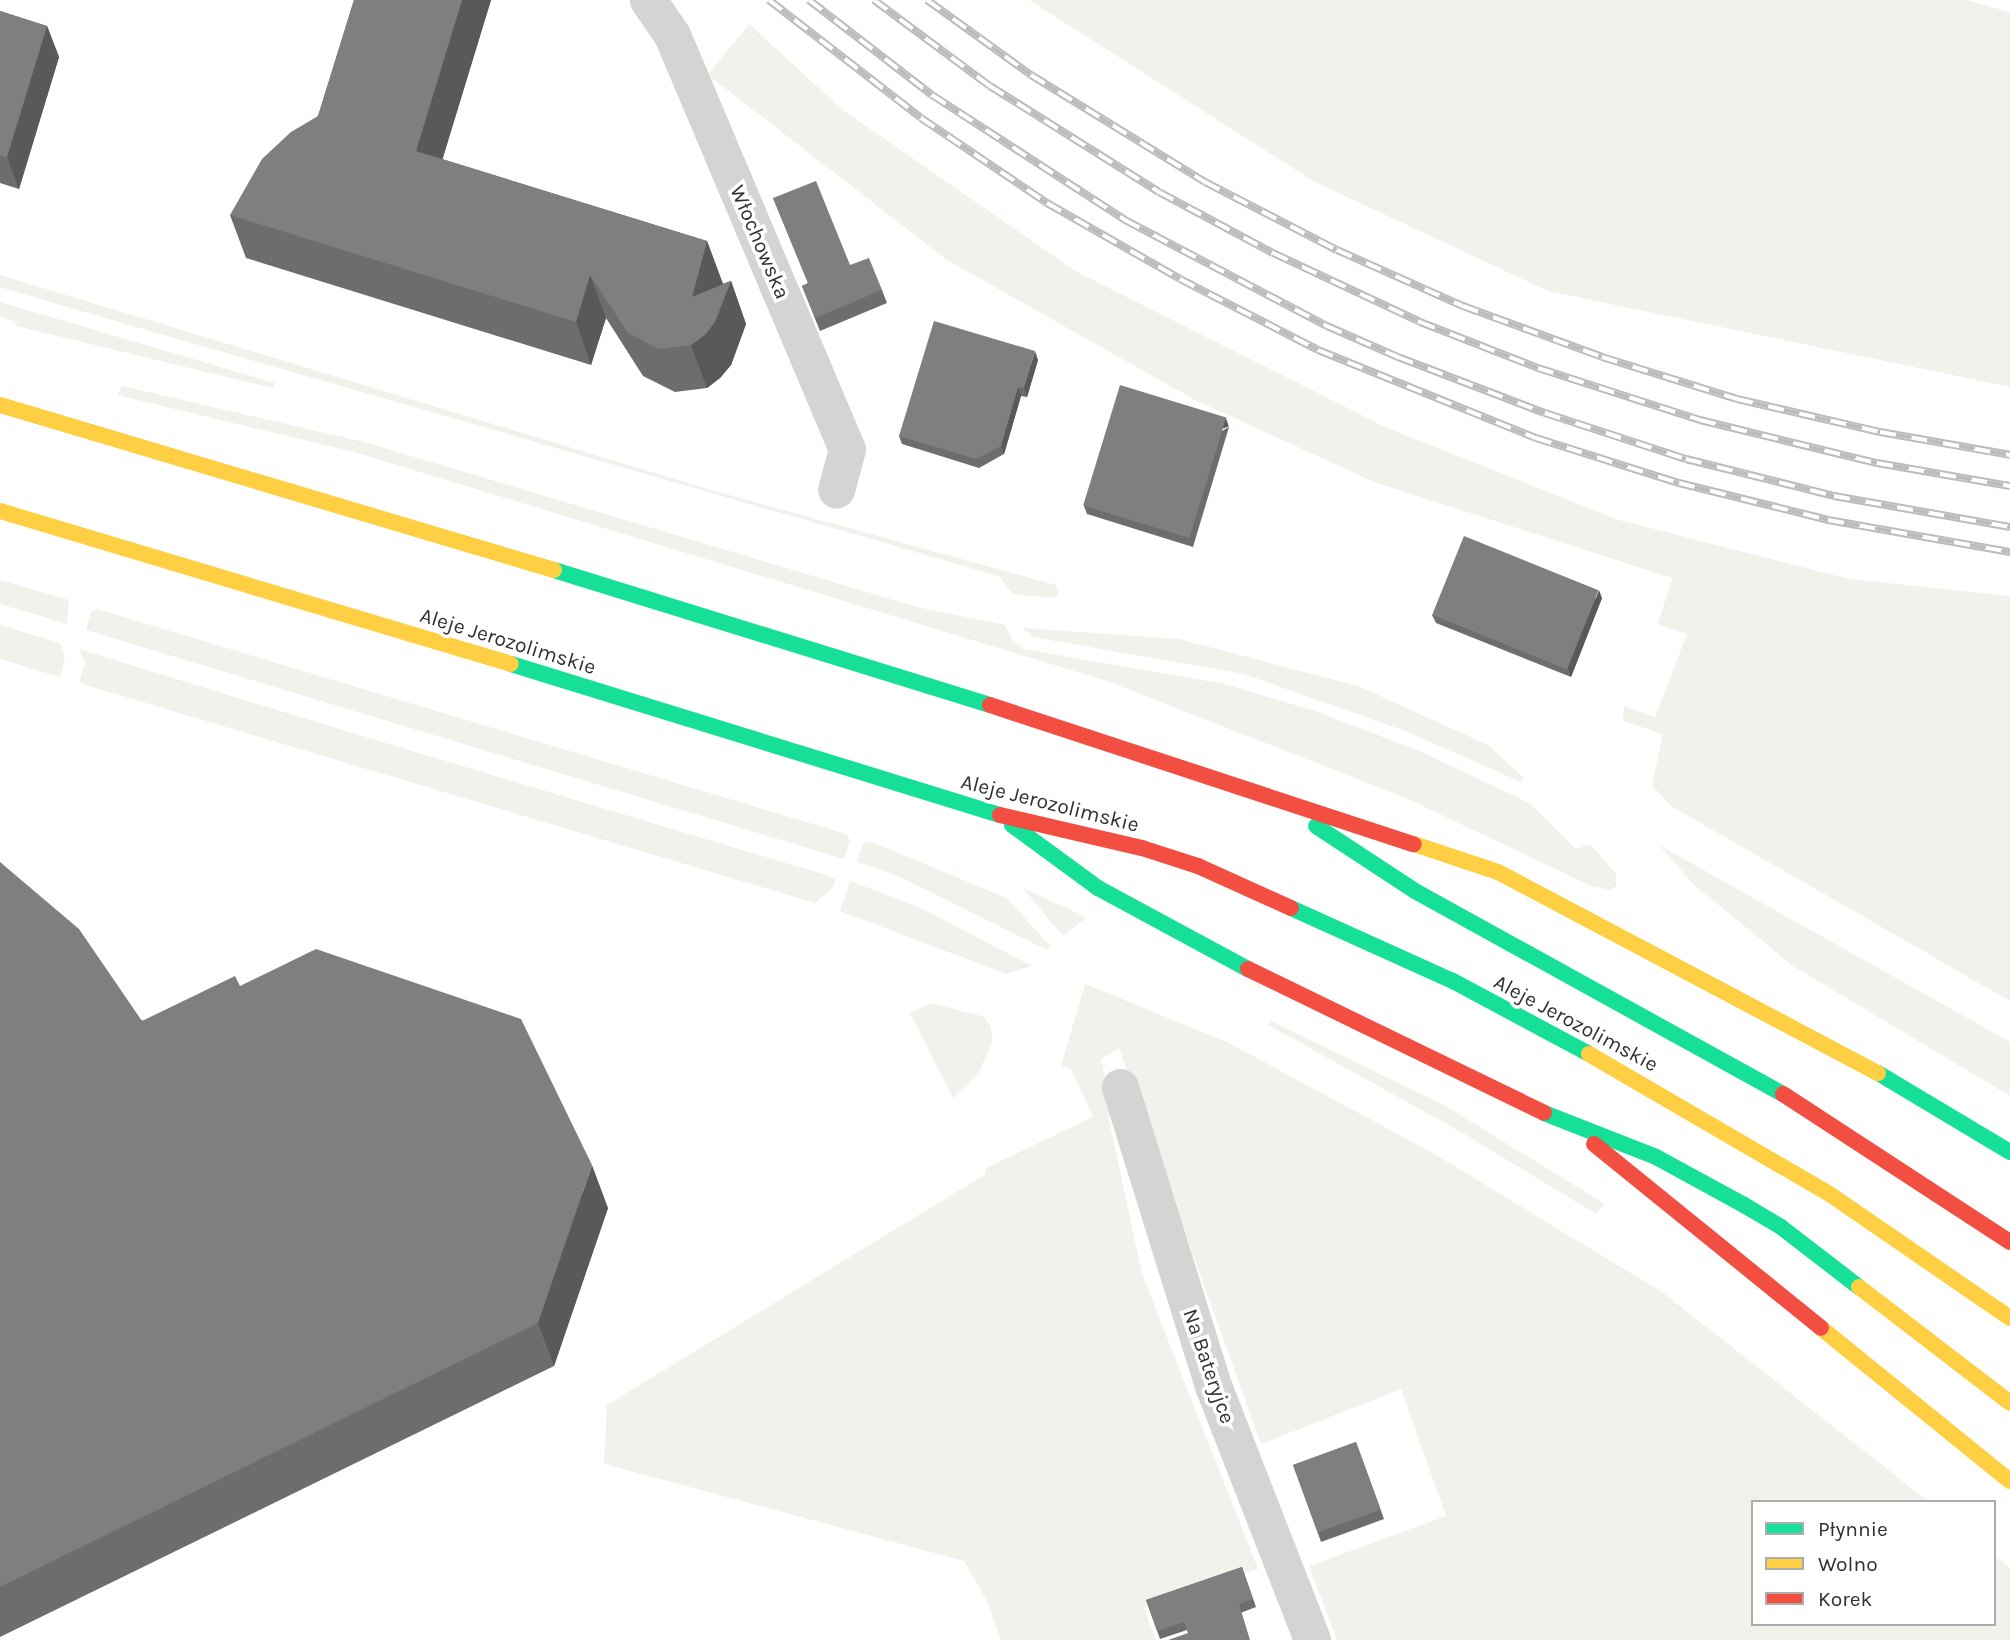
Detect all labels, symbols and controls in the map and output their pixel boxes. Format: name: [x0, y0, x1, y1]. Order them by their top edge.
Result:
street label: Włochowska: [725, 181, 795, 303]
street label: Aleje Jerozolimskie: [417, 602, 599, 680]
street label: Aleje Jerozolimskie: [958, 769, 1142, 837]
street label: Aleje Jerozolimskie: [1489, 969, 1663, 1077]
street label: Na Bateryjce: [1178, 1305, 1240, 1427]
legend: [1751, 1500, 1996, 1626]
text: Płynnie: [1818, 1517, 1888, 1541]
text: Wolno: [1818, 1552, 1878, 1576]
text: Korek: [1818, 1587, 1872, 1611]

